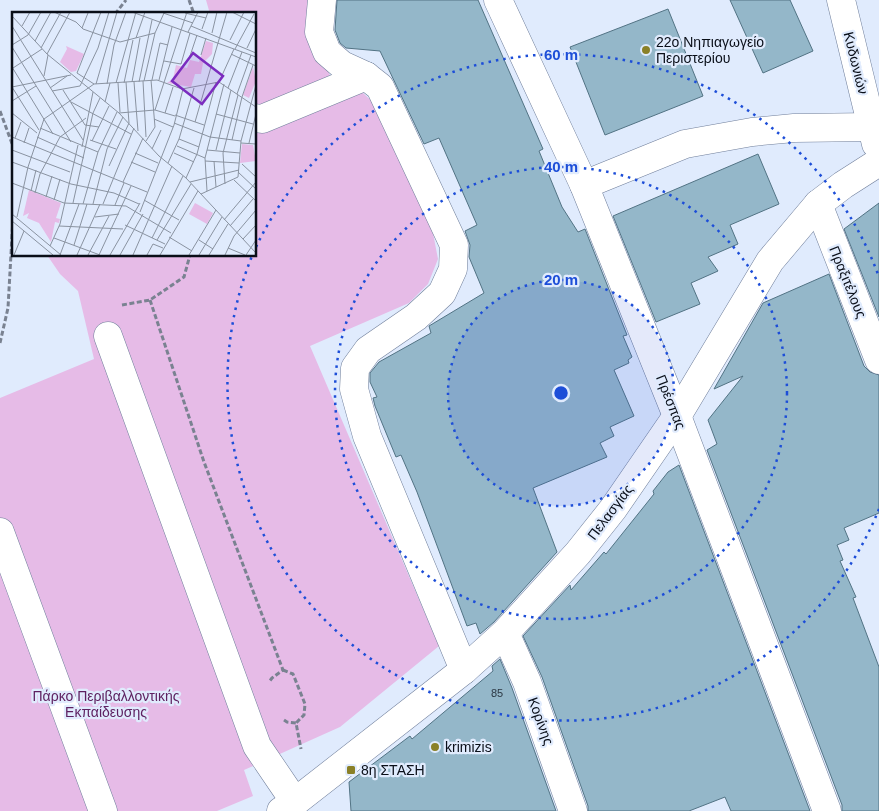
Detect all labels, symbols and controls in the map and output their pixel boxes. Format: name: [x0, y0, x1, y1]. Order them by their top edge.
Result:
inset map: [12, 12, 256, 256]
street label: Κυδωνιών: [841, 30, 871, 96]
place label: 22ο Νηπιαγωγείο Περιστερίου: [656, 34, 764, 66]
marker: 22ο Νηπιαγωγείο Περιστερίου: [640, 44, 652, 56]
text: 60 m: [544, 46, 578, 63]
text: 40 m: [544, 158, 578, 175]
street label: Πραξιτέλους: [826, 244, 870, 321]
text: 20 m: [544, 271, 578, 288]
street label: Πρέσπας: [653, 372, 689, 432]
centre of rings: [552, 384, 570, 402]
street label: Πελασγίας: [584, 481, 636, 543]
house number: 85: [491, 687, 503, 699]
park label: Πάρκο Περιβαλλοντικής Εκπαίδευσης: [33, 688, 180, 720]
street label: Κορίνης: [525, 695, 557, 747]
place label: krimizis: [445, 739, 492, 755]
marker: krimizis: [429, 741, 441, 753]
place label: 8η ΣΤΑΣΗ: [361, 762, 425, 778]
marker: 8η ΣΤΑΣΗ: [345, 764, 357, 776]

